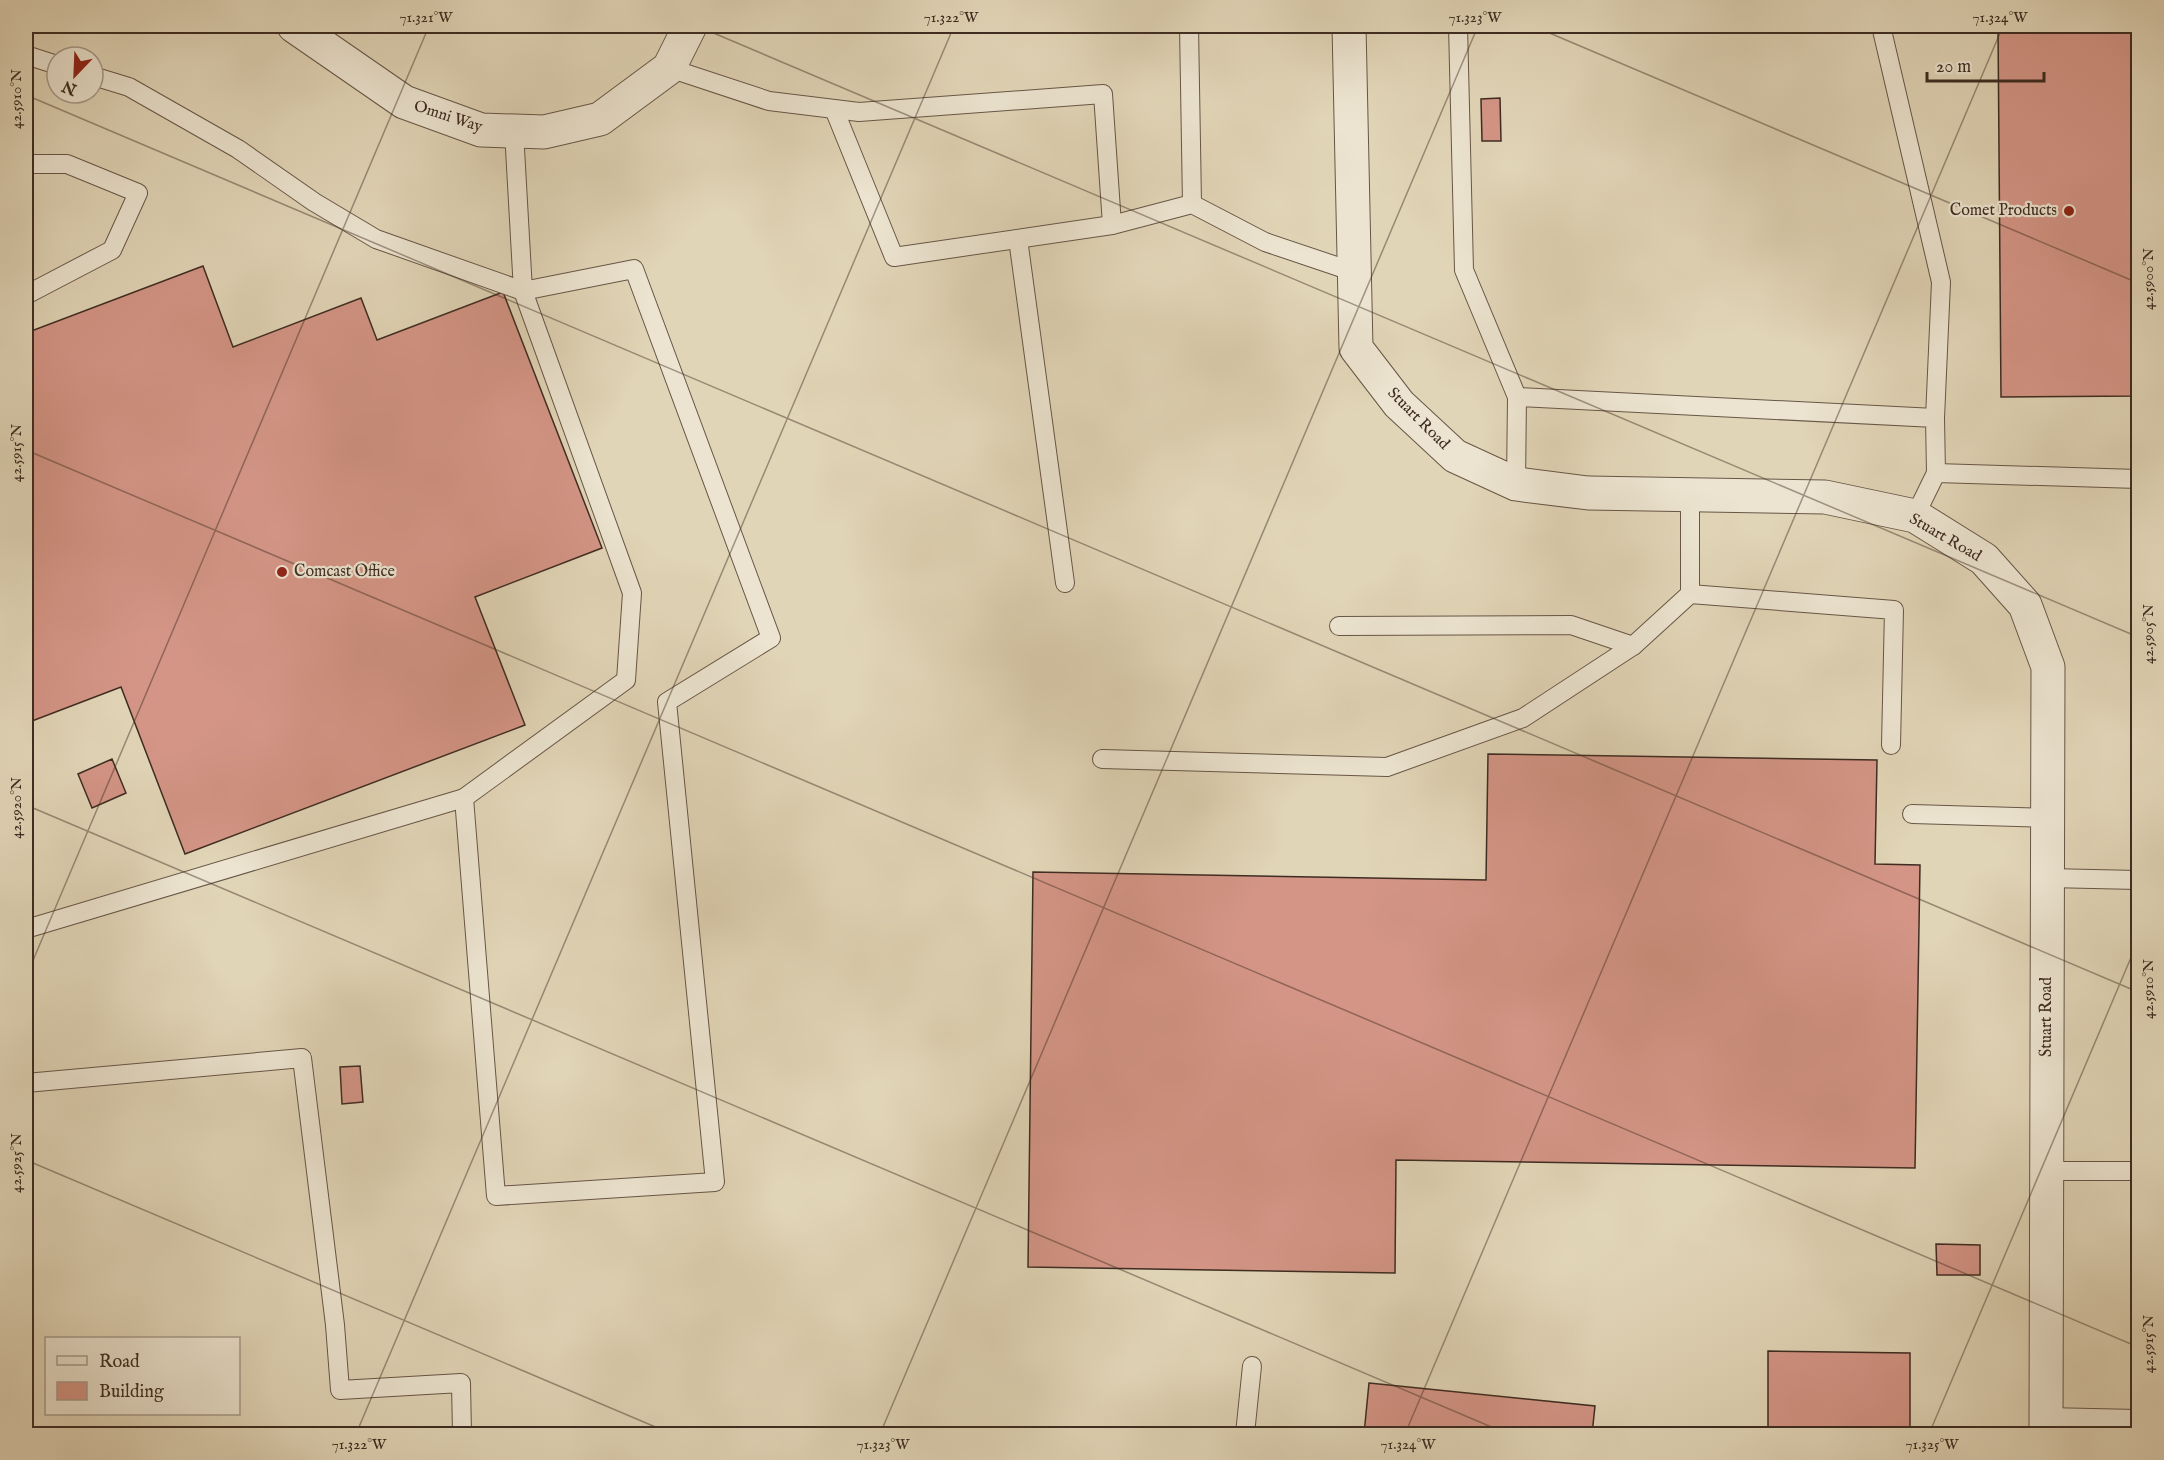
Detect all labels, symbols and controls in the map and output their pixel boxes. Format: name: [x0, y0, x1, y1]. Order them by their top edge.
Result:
text: 71.321°W: [399, 8, 453, 27]
text: 71.322°W: [924, 8, 979, 27]
text: 71.323°W: [1448, 8, 1502, 27]
text: 71.324°W: [1973, 8, 2028, 27]
north arrow: [45, 45, 105, 105]
scale bar: [1927, 45, 2044, 83]
text: 20 m: [1936, 56, 1971, 79]
text: 42.5910°N: [7, 69, 26, 129]
text: N: [59, 75, 81, 99]
street label: Omni Way: [411, 97, 485, 137]
place label: Comet Products: [1950, 201, 2057, 221]
marker: Comet Products: [2062, 204, 2076, 218]
text: 42.5900°N: [2139, 248, 2158, 310]
street label: Stuart Road: [1383, 384, 1454, 455]
text: 42.5915°N: [7, 424, 26, 482]
street label: Stuart Road: [1905, 509, 1985, 567]
place label: Comcast Office: [294, 562, 395, 582]
marker: Comcast Office: [275, 565, 289, 579]
text: 42.5905°N: [2139, 604, 2158, 664]
text: 42.5920°N: [7, 777, 26, 839]
text: 42.5910°N: [2139, 959, 2158, 1019]
street label: Stuart Road: [2037, 977, 2057, 1057]
text: 42.5925°N: [7, 1133, 26, 1193]
text: 42.5915°N: [2139, 1315, 2158, 1373]
legend: [45, 1337, 240, 1415]
text: Road: [99, 1351, 140, 1374]
text: Building: [99, 1381, 164, 1404]
text: 71.322°W: [332, 1435, 387, 1454]
text: 71.323°W: [856, 1435, 910, 1454]
text: 71.324°W: [1381, 1435, 1436, 1454]
text: 71.325°W: [1906, 1435, 1959, 1454]

